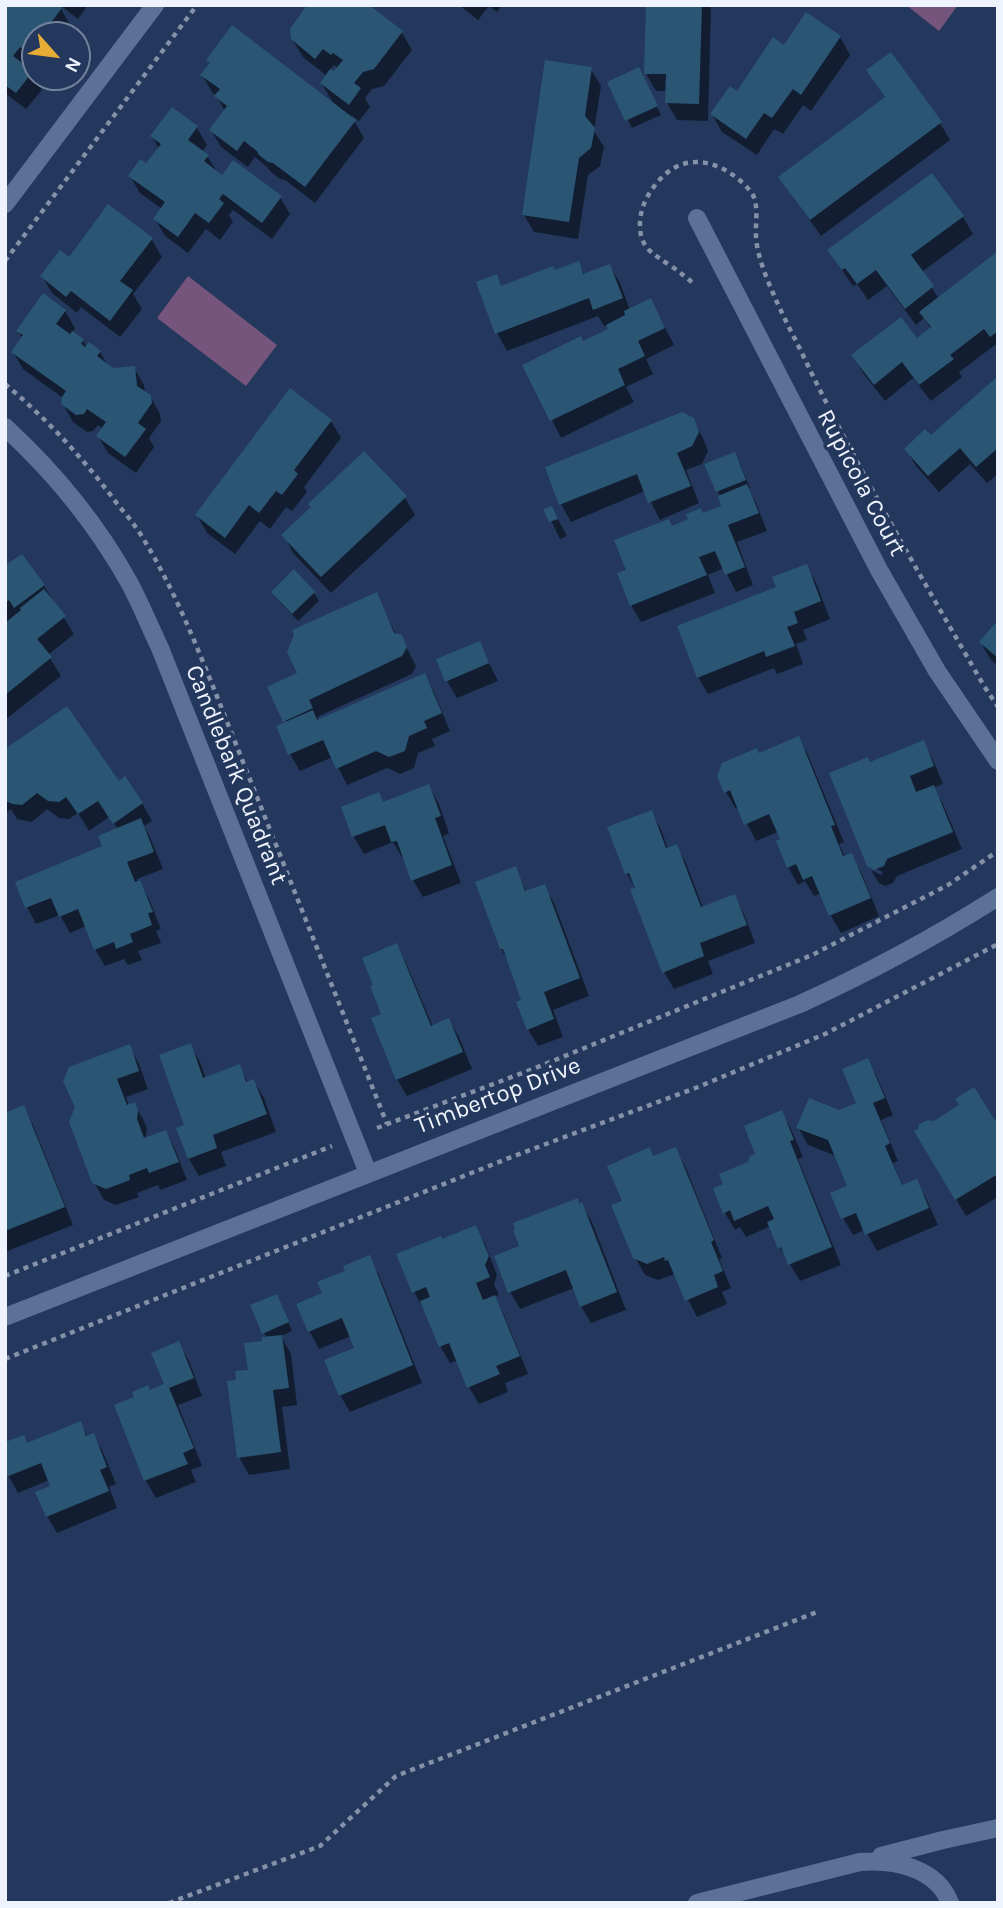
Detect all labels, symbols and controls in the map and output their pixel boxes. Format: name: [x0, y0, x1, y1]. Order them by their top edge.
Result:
north arrow: [21, 21, 91, 91]
text: N: [60, 54, 86, 76]
street label: Rupicola Court: [810, 405, 912, 561]
street label: Candlebark Quadrant: [179, 661, 293, 889]
street label: Timbertop Drive: [411, 1051, 585, 1141]

